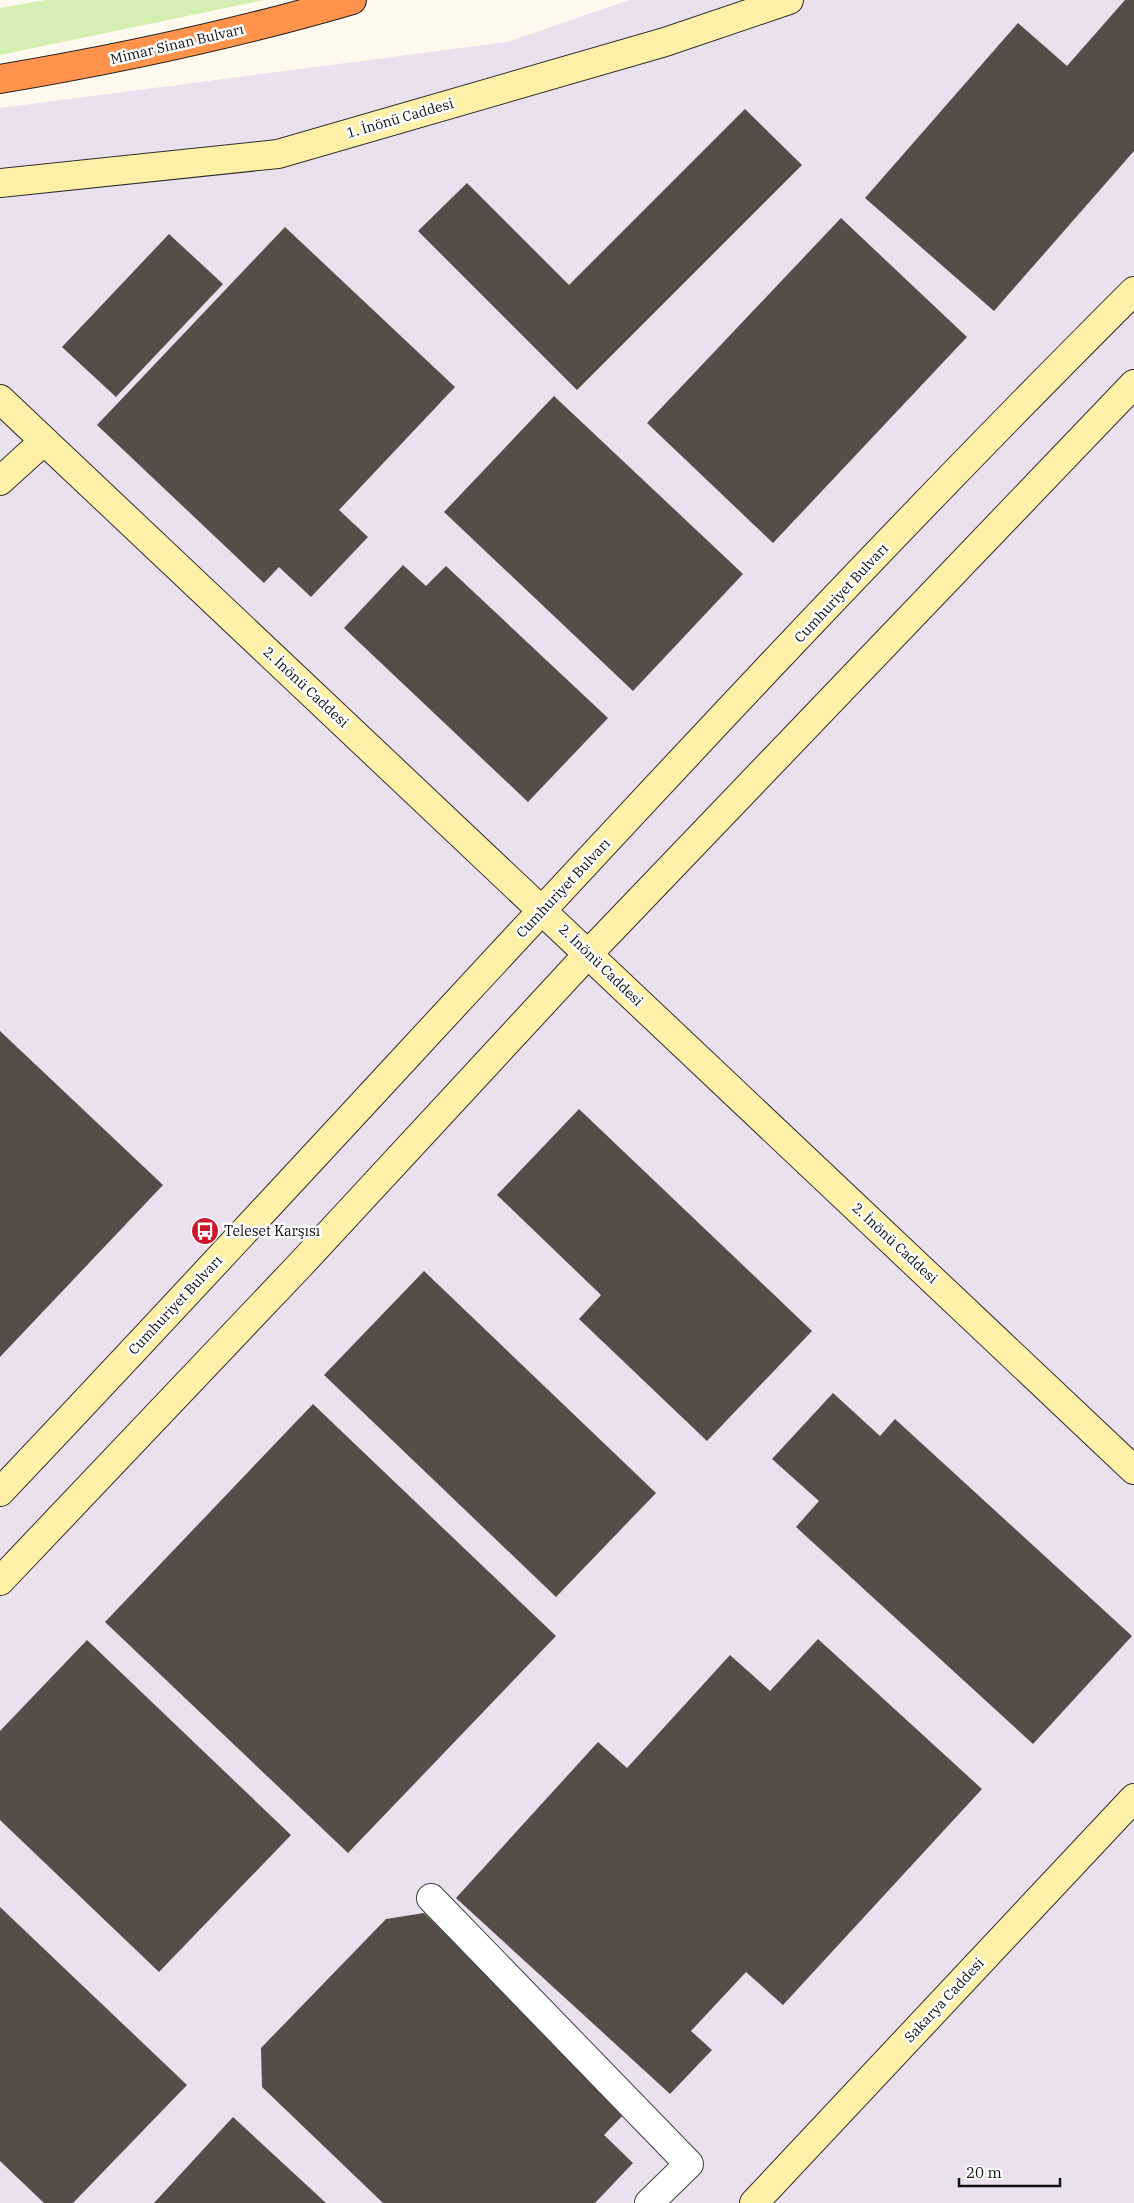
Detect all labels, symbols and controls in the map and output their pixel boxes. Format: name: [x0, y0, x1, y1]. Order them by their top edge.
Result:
street label: Mimar Sinan Bulvarı: [109, 20, 245, 68]
street label: 1. İnönü Caddesi: [344, 94, 456, 142]
street label: Cumhuriyet Bulvarı: [790, 539, 892, 647]
street label: 2. İnönü Caddesi: [260, 643, 352, 731]
street label: Cumhuriyet Bulvarı: [512, 834, 614, 942]
street label: 2. İnönü Caddesi: [555, 920, 647, 1010]
street label: 2. İnönü Caddesi: [849, 1199, 941, 1287]
bus stop icon: Teleset Karşısı: [190, 1216, 220, 1246]
place label: Teleset Karşısı: [224, 1222, 320, 1240]
street label: Cumhuriyet Bulvarı: [124, 1251, 226, 1359]
street label: Sakarya Caddesi: [900, 1954, 988, 2046]
scale bar: [959, 2156, 1060, 2188]
text: 20 m: [966, 2163, 1002, 2182]

